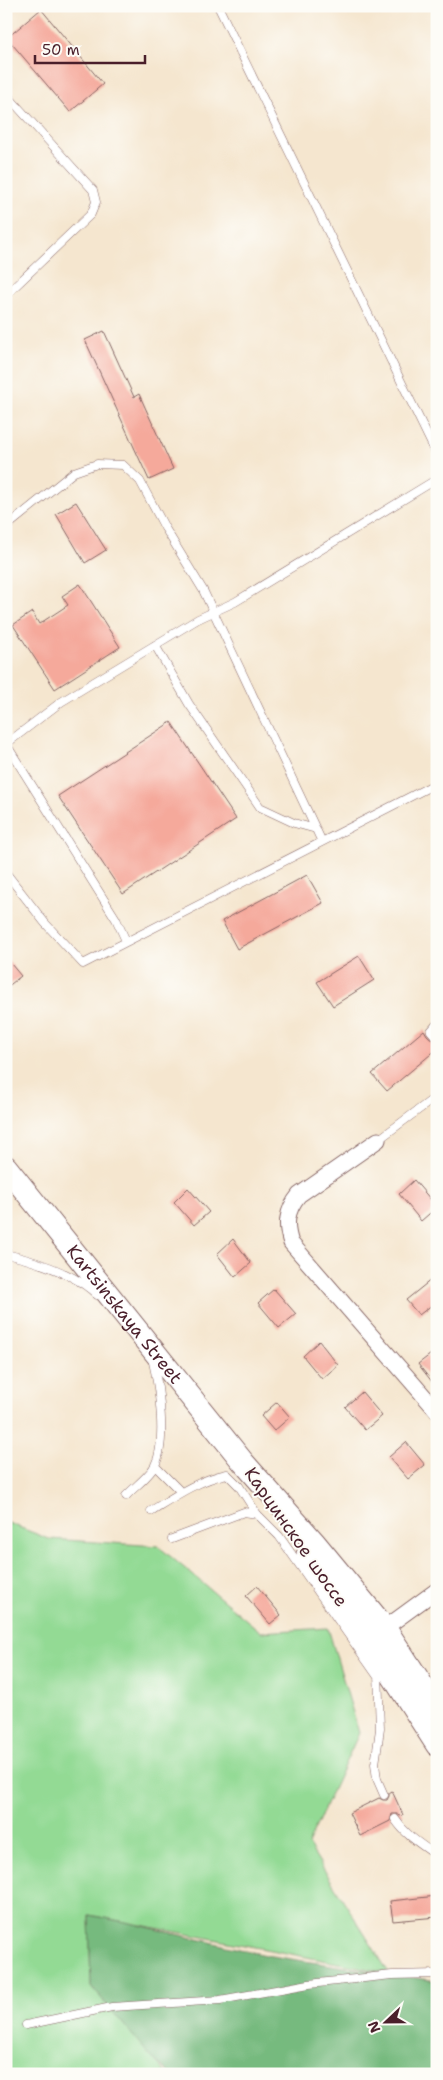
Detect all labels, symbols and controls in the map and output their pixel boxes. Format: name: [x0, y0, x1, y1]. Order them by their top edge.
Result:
scale bar: [35, 32, 145, 64]
text: 50 m: [42, 40, 80, 60]
street label: Kartsinskaya Street: [61, 1240, 188, 1389]
street label: Карцинское шоссе: [239, 1462, 353, 1612]
north arrow: [360, 1998, 410, 2048]
text: N: [364, 2018, 384, 2035]

